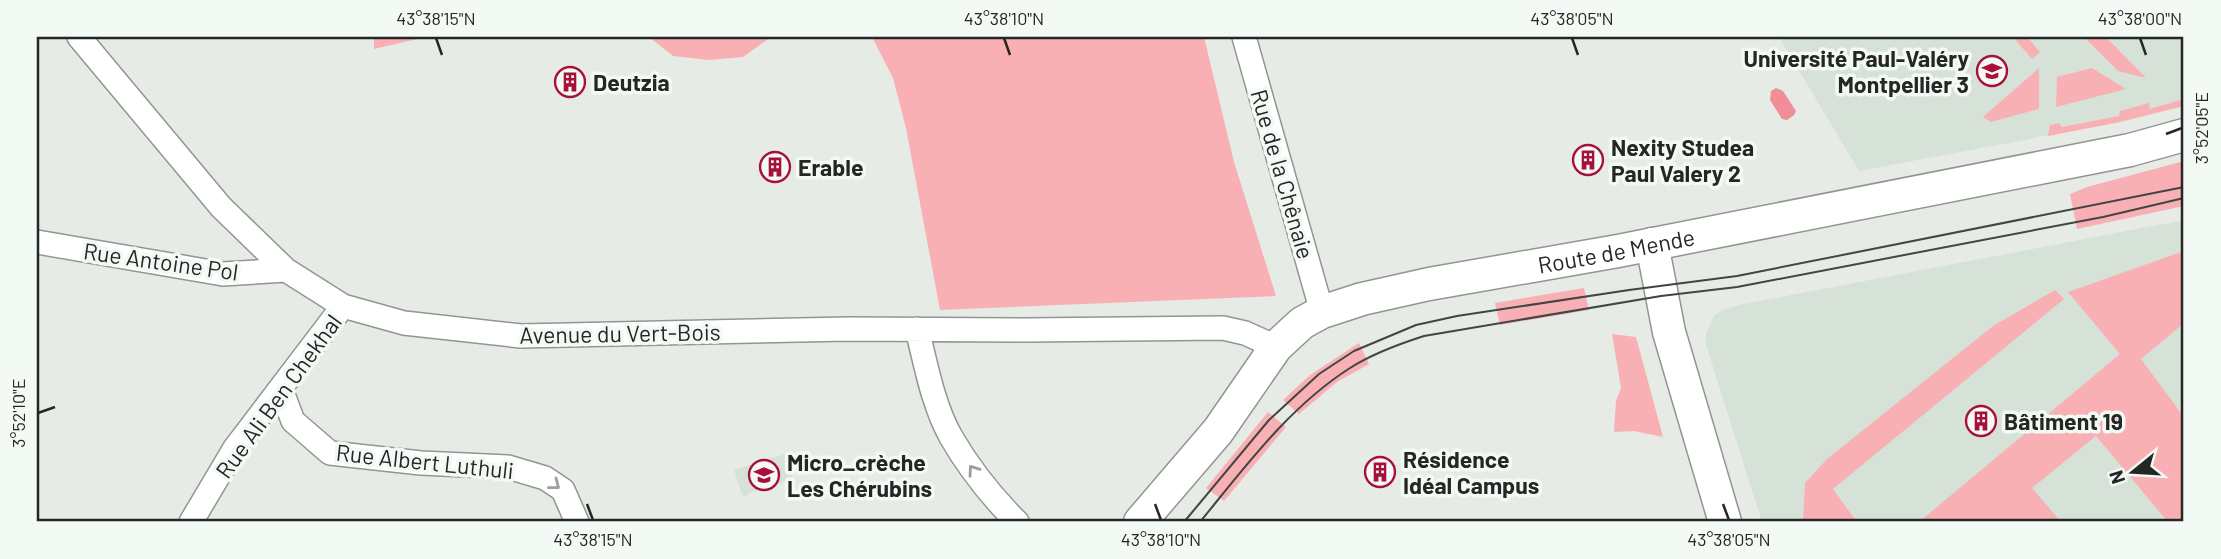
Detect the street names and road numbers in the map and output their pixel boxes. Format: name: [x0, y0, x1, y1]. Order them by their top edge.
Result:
street label: Rue de la Chênaie: [1245, 86, 1321, 262]
street label: Route de Mende: [1536, 222, 1697, 279]
street label: Rue Antoine Pol: [82, 236, 240, 286]
street label: Rue Ali Ben Chekhal: [209, 308, 347, 484]
street label: Avenue du Vert-Bois: [519, 317, 721, 349]
street label: Rue Albert Luthuli: [335, 438, 515, 484]

